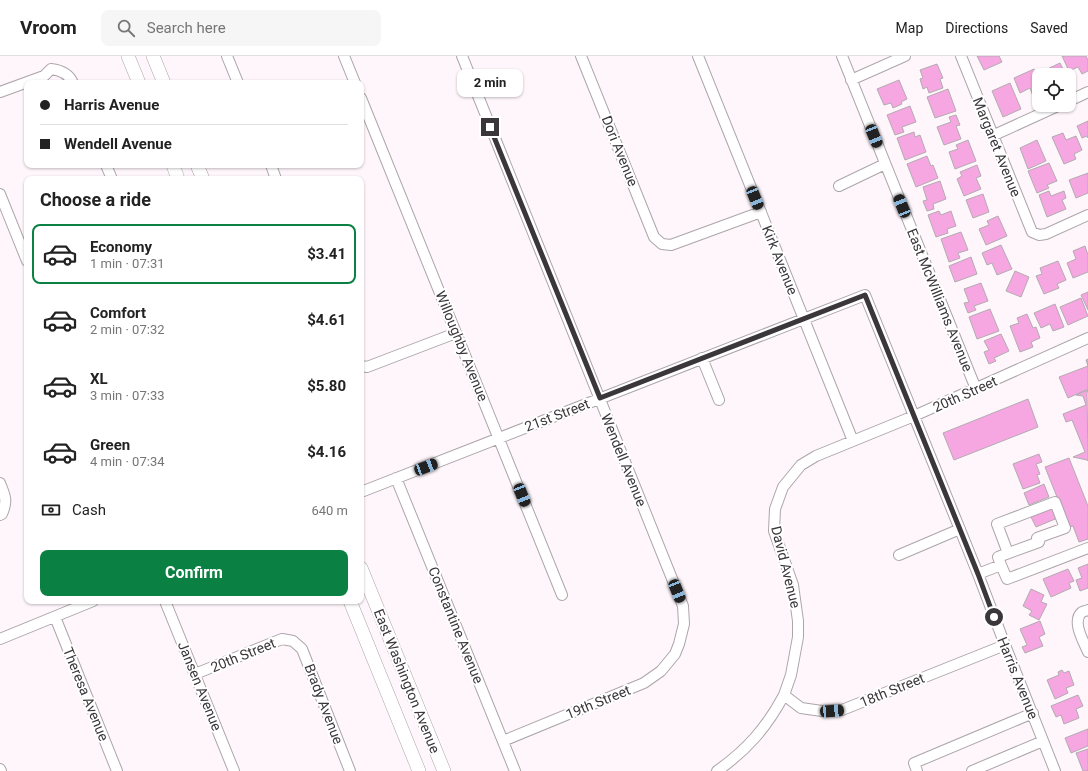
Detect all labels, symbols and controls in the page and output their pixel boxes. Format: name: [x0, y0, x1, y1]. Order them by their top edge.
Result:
search box: [101, 10, 381, 46]
text: Vroom: [20, 16, 77, 39]
icon: search: [115, 17, 137, 39]
text: Search here: [147, 19, 226, 37]
text: Map: [896, 20, 923, 36]
text: Directions: [945, 20, 1008, 36]
text: Saved: [1030, 20, 1068, 36]
map controls: [1032, 68, 1076, 112]
button: locate: [1032, 68, 1076, 112]
callout: 2 min: [457, 69, 523, 97]
text: 2 min: [474, 75, 506, 90]
street label: Margaret Avenue: [970, 95, 1024, 199]
text: Harris Avenue: [64, 96, 159, 114]
street label: Dori Avenue: [599, 113, 641, 189]
route end: [481, 118, 499, 136]
car: [864, 123, 884, 149]
text: Wendell Avenue: [64, 135, 172, 153]
car: [745, 185, 765, 211]
text: Choose a ride: [40, 189, 151, 210]
car: [892, 193, 912, 219]
street label: Kirk Avenue: [759, 223, 801, 297]
street label: East McWilliams Avenue: [904, 226, 976, 374]
icon: car: [42, 236, 78, 272]
text: Economy: [90, 238, 152, 256]
text: $3.41: [307, 245, 346, 263]
text: 1 min · 07:31: [90, 256, 165, 271]
street label: Willoughby Avenue: [433, 288, 491, 404]
icon: car: [42, 302, 78, 338]
text: Comfort: [90, 304, 146, 322]
text: $4.61: [307, 311, 346, 329]
text: 2 min · 07:32: [90, 322, 165, 337]
icon: car: [42, 368, 78, 404]
text: XL: [90, 370, 108, 388]
street label: 20th Street: [930, 373, 1000, 415]
text: $5.80: [307, 377, 346, 395]
text: 3 min · 07:33: [90, 388, 165, 403]
street label: 21st Street: [522, 395, 592, 435]
street label: Wendell Avenue: [598, 411, 650, 509]
icon: car: [42, 434, 78, 470]
text: Green: [90, 436, 130, 454]
text: $4.16: [307, 443, 346, 461]
text: 4 min · 07:34: [90, 454, 165, 469]
car: [413, 457, 439, 477]
car: [512, 482, 532, 508]
icon: cash: [40, 499, 62, 521]
text: Cash: [72, 501, 106, 519]
text: 640 m: [311, 503, 348, 518]
street label: David Avenue: [768, 524, 804, 610]
button: Confirm: [40, 550, 348, 596]
street label: Constantine Avenue: [425, 564, 487, 686]
car: [667, 578, 687, 604]
street label: East Washington Avenue: [371, 607, 443, 755]
route start: [985, 608, 1003, 626]
street label: 20th Street: [208, 635, 278, 675]
street label: Harris Avenue: [994, 635, 1042, 721]
street label: Jansen Avenue: [175, 639, 225, 733]
street label: Theresa Avenue: [60, 645, 112, 743]
street label: Brady Avenue: [301, 662, 347, 746]
street label: 18th Street: [857, 670, 927, 710]
street label: 19th Street: [563, 682, 633, 722]
car: [820, 704, 844, 718]

